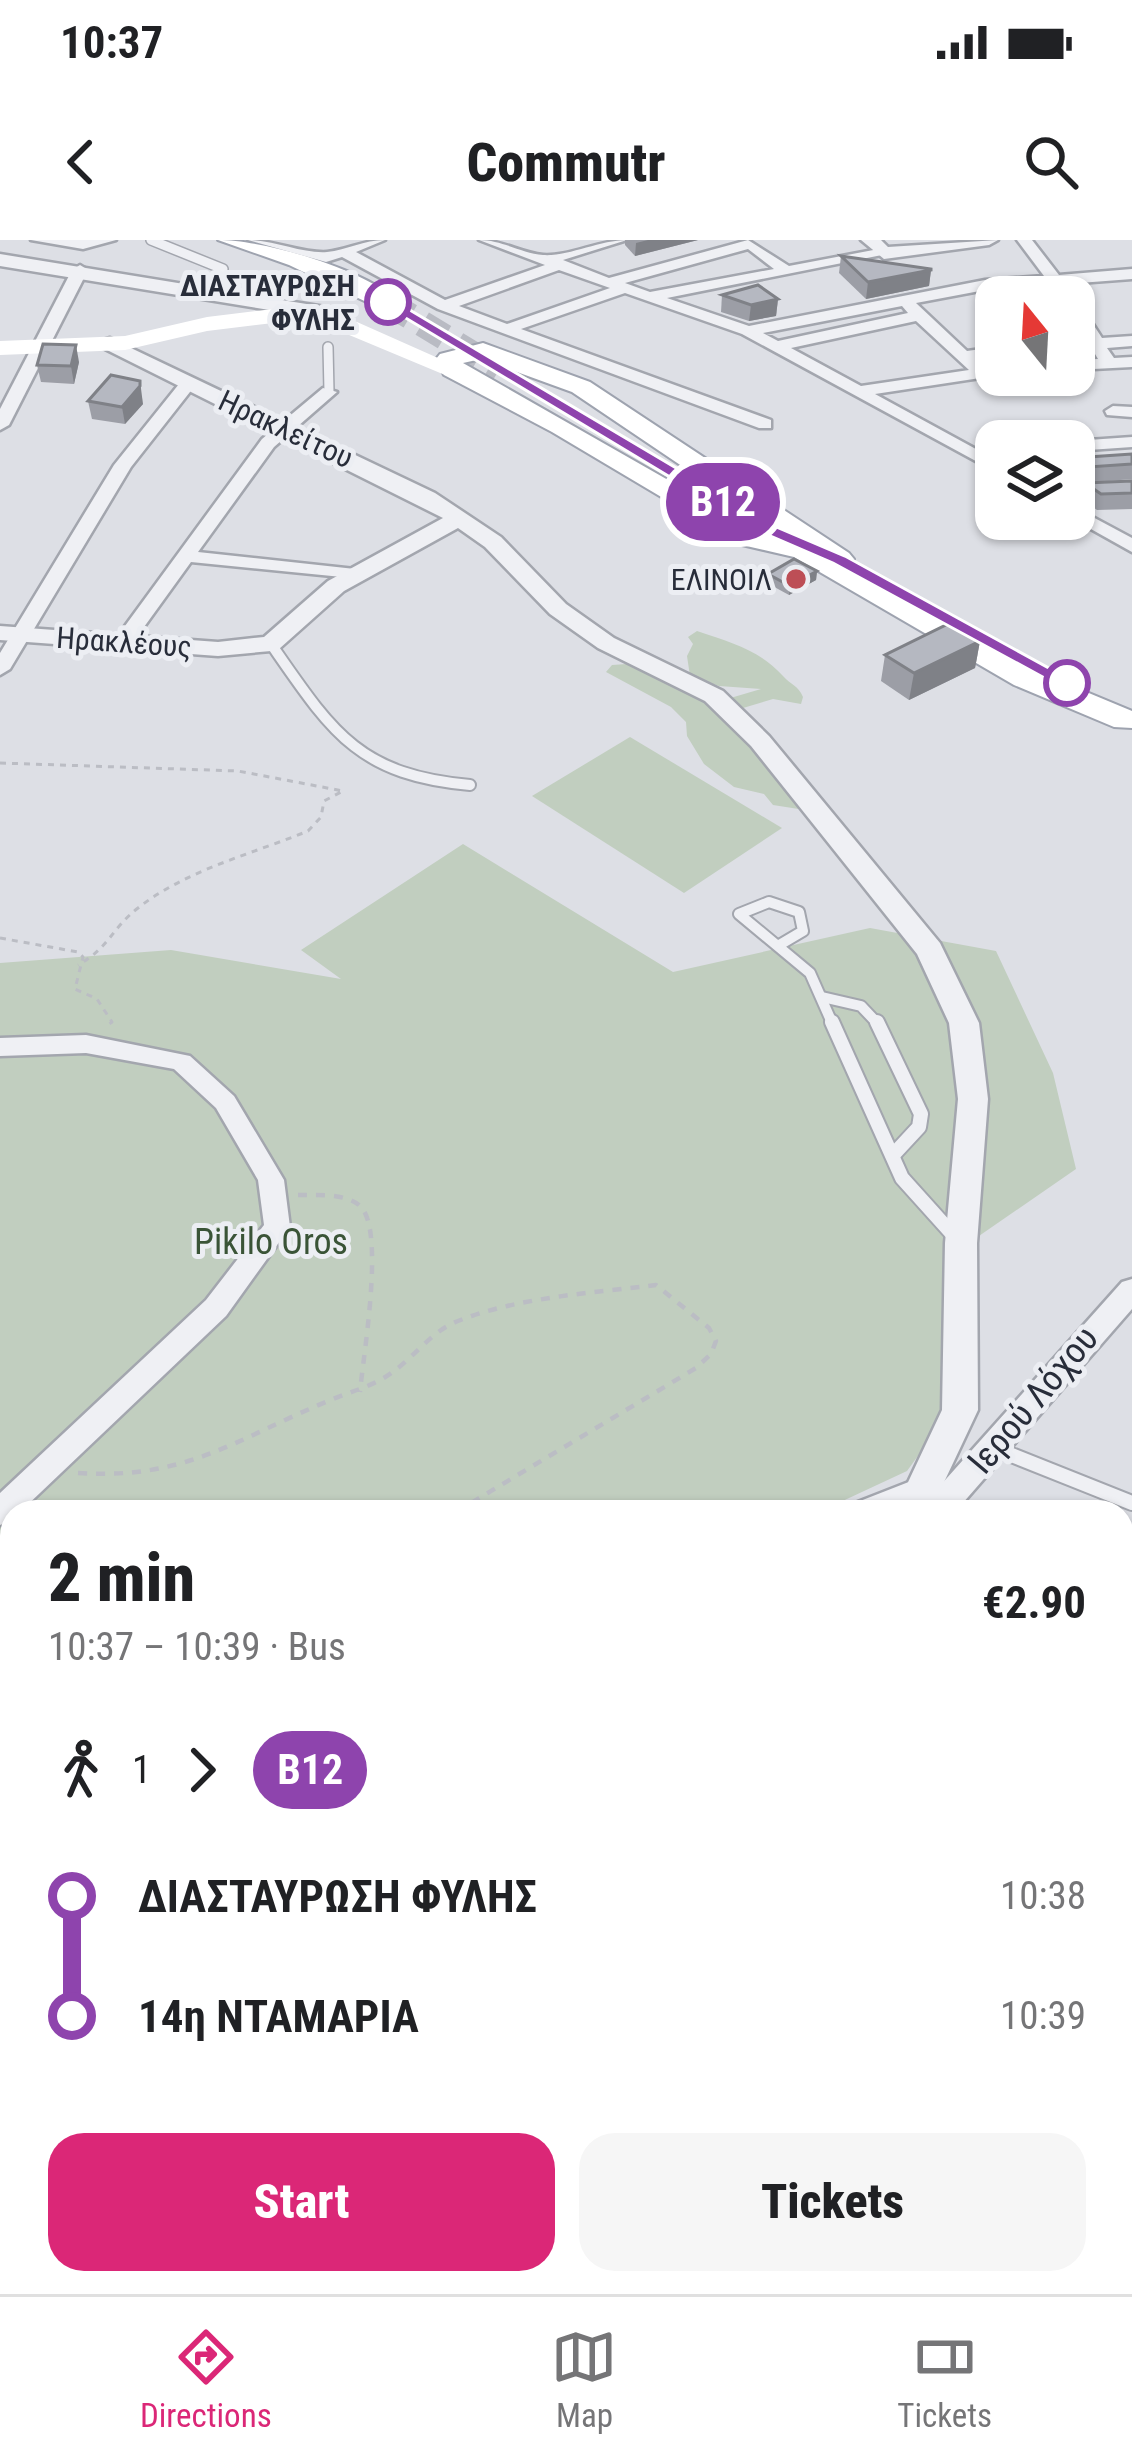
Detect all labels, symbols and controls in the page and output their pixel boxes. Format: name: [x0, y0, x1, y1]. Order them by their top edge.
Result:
text: 10:37: [60, 16, 163, 69]
icon: back: [48, 129, 114, 195]
icon: search: [1018, 129, 1084, 195]
text: Commutr: [466, 131, 666, 194]
place label: ΔΙΑΣΤΑΥΡΩΣΗ ΦΥΛΗΣ: [180, 268, 355, 337]
north arrow: [975, 276, 1095, 396]
map controls: [975, 276, 1095, 540]
marker: ΔΙΑΣΤΑΥΡΩΣΗ ΦΥΛΗΣ: [366, 280, 410, 324]
street label: Ηρακλείτου: [213, 383, 359, 475]
button: layers: [975, 420, 1095, 540]
line badge: Β12: [654, 463, 792, 541]
text: Β12: [690, 477, 756, 526]
place label: ΕΛΙΝΟΙΛ: [671, 562, 772, 597]
marker: ΕΛΙΝΟΙΛ: [783, 566, 809, 592]
street label: Ηρακλέους: [55, 620, 193, 664]
unlabelled marker: [1045, 661, 1089, 705]
park label: Pikilo Oros: [194, 1221, 348, 1263]
street label: Ιερού Λόχου: [959, 1318, 1107, 1482]
text: 2 min: [48, 1540, 195, 1617]
text: €2.90: [982, 1576, 1086, 1629]
text: 10:37 – 10:39 · Bus: [48, 1624, 346, 1670]
icon: walk: [48, 1737, 114, 1803]
icon: forward: [169, 1737, 235, 1803]
text: Β12: [277, 1745, 343, 1794]
text: 1: [132, 1747, 151, 1793]
text: ΔΙΑΣΤΑΥΡΩΣΗ ΦΥΛΗΣ: [138, 1870, 537, 1923]
text: 10:38: [1000, 1873, 1086, 1919]
text: 14η ΝΤΑΜΑΡΙΑ: [138, 1990, 419, 2043]
text: 10:39: [1000, 1993, 1086, 2039]
button: Start: [48, 2133, 555, 2271]
button: Tickets: [579, 2133, 1086, 2271]
tab: Directions: [140, 2324, 272, 2435]
tab: Map: [551, 2324, 617, 2435]
tab: Tickets: [897, 2324, 992, 2435]

